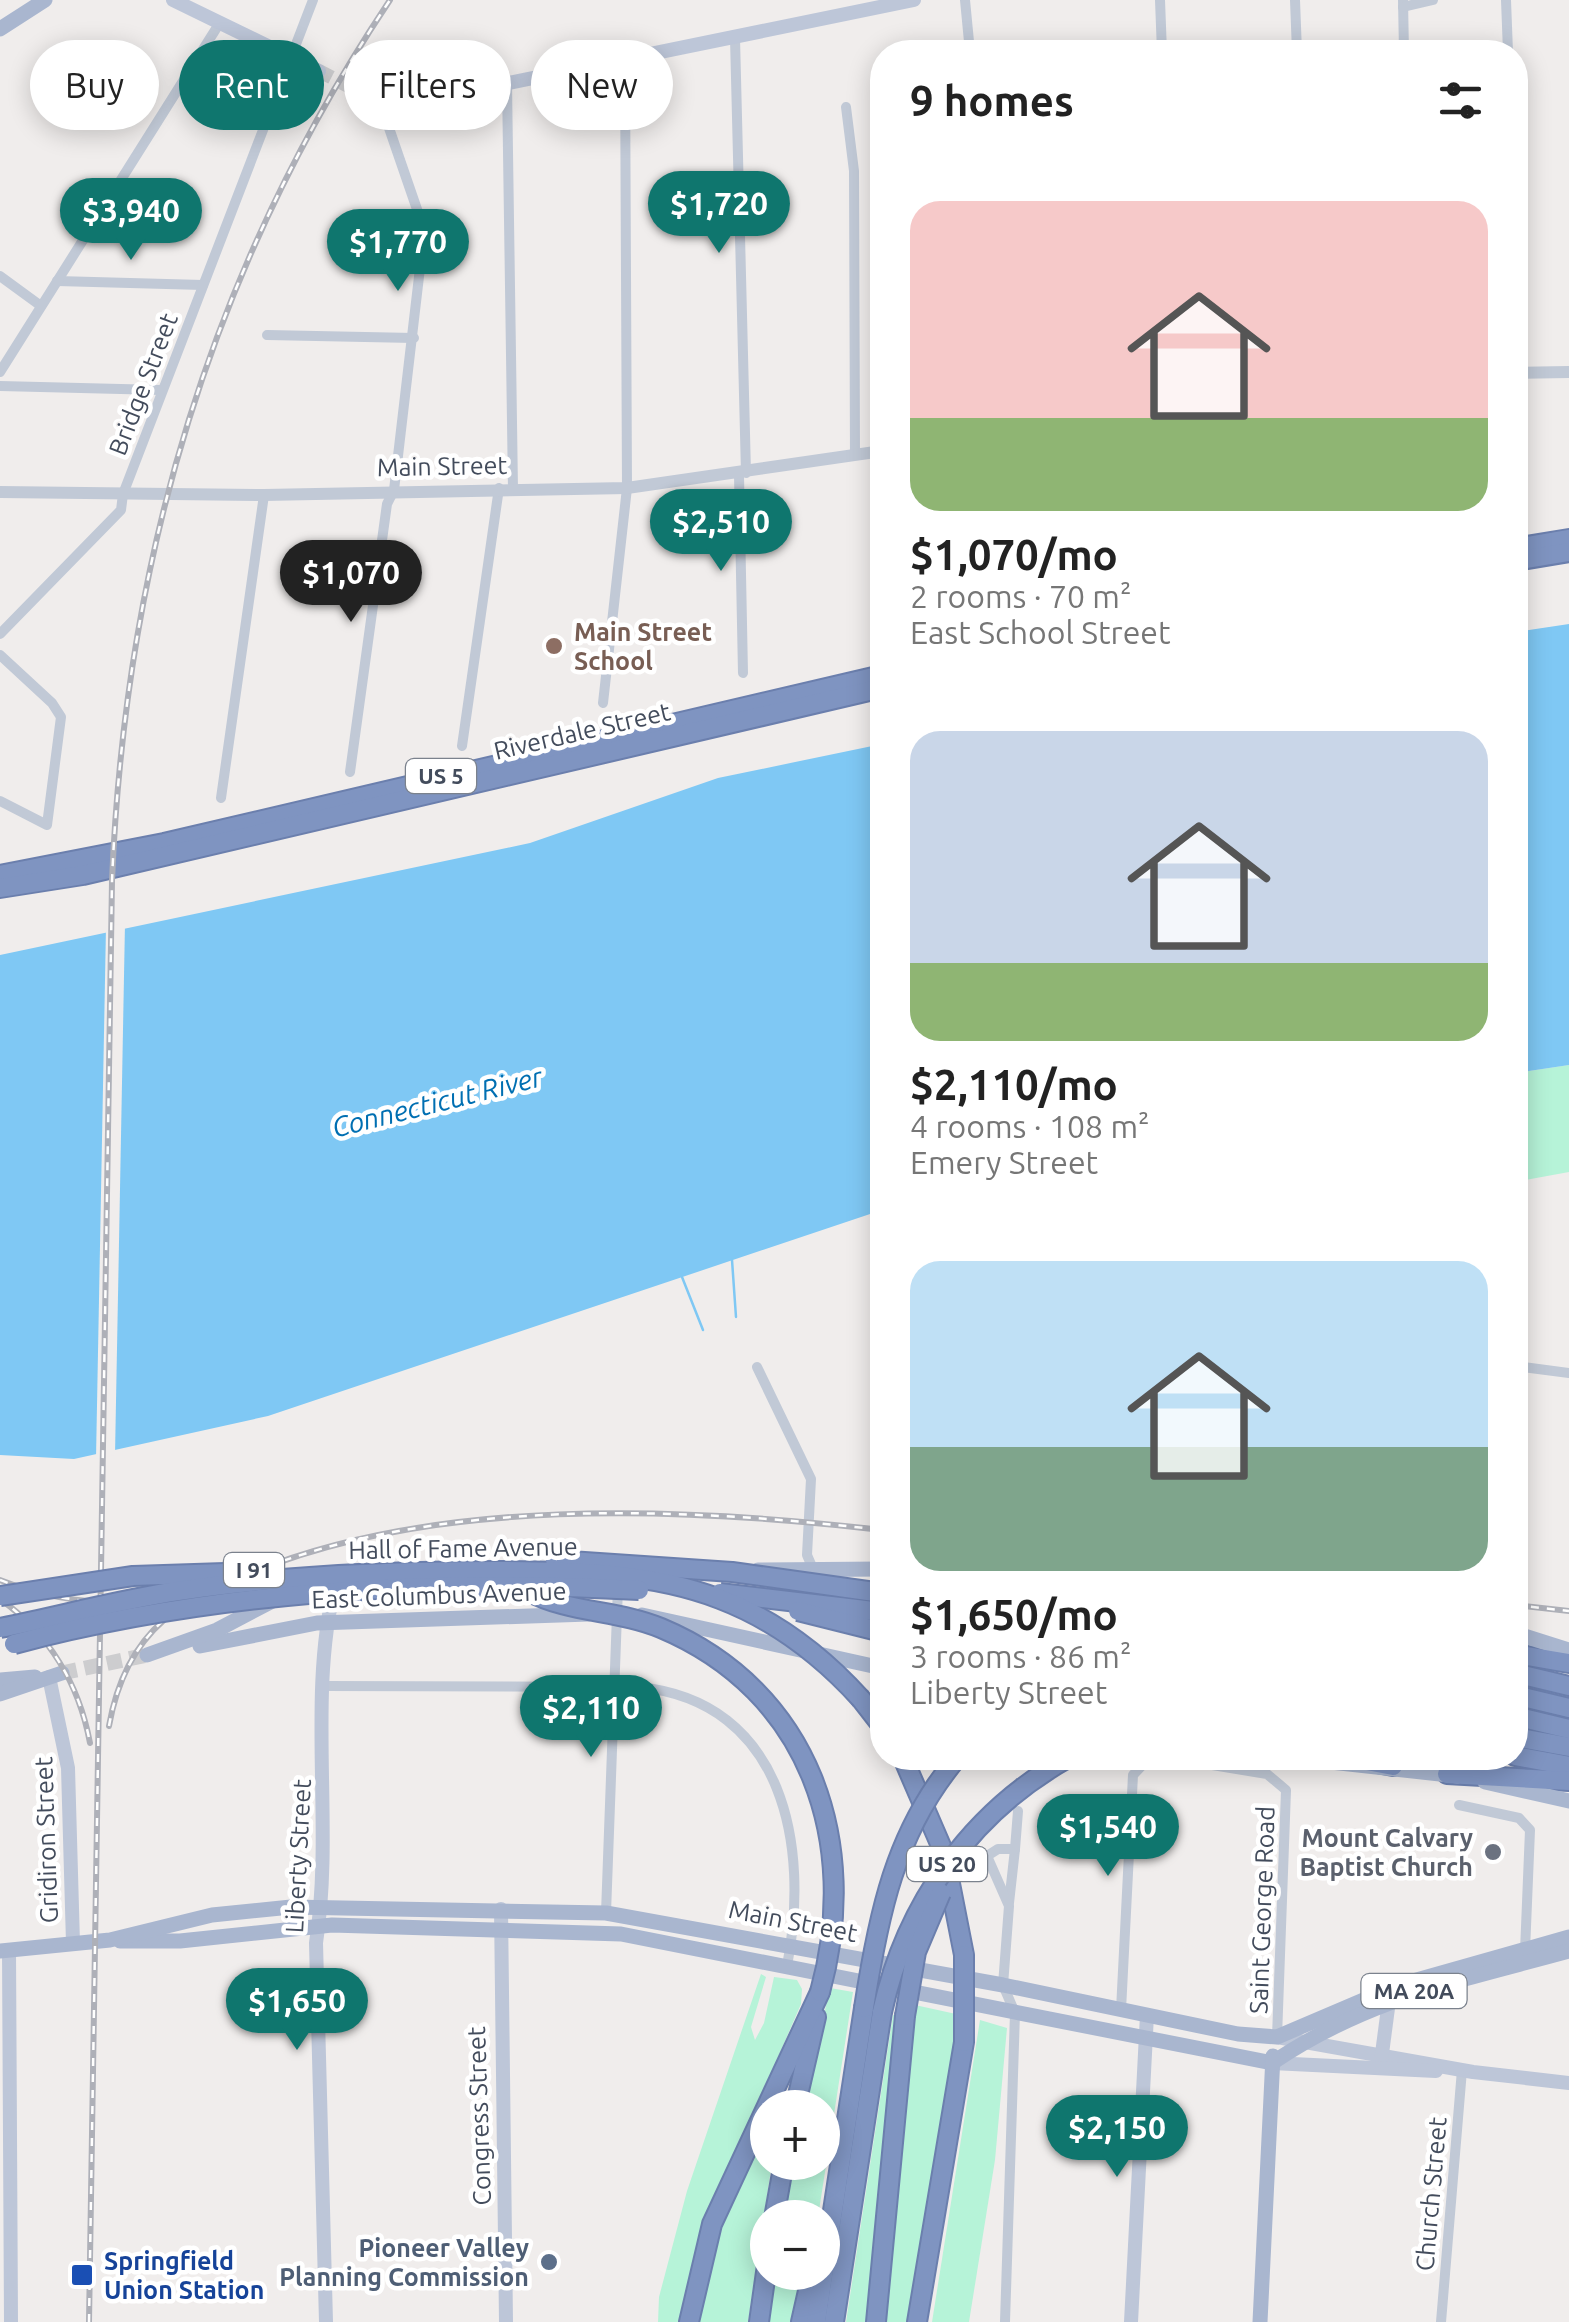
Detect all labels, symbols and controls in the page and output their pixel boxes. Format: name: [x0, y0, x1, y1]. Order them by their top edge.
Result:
chip: Buy: [30, 40, 159, 130]
chip: Rent: [179, 40, 324, 130]
chip: Filters: [344, 40, 511, 130]
chip: New: [531, 40, 673, 130]
icon: filters: [1433, 73, 1488, 128]
text: 9 homes: [910, 77, 1074, 124]
pin: $1,720: [638, 171, 800, 256]
pin: $3,940: [50, 178, 212, 263]
text: $1,720: [670, 185, 768, 221]
text: $3,940: [82, 192, 180, 228]
pin: $1,770: [317, 209, 479, 294]
text: $1,770: [349, 223, 447, 259]
icon: home: [1109, 266, 1289, 446]
street label: Bridge Street: [103, 309, 183, 459]
street label: Main Street: [377, 451, 508, 481]
pin: $2,510: [640, 489, 802, 574]
text: $2,510: [672, 503, 770, 539]
text: $1,070/mo: [910, 531, 1118, 578]
pin: $1,070: [270, 540, 432, 625]
text: $1,070: [302, 554, 400, 590]
text: 2 rooms · 70 m²: [910, 578, 1131, 614]
text: East School Street: [910, 614, 1171, 650]
place label: Main Street School: [574, 618, 712, 675]
marker: Main Street School: [543, 635, 565, 657]
street label: Riverdale Street: [491, 697, 673, 765]
road number: US 5: [406, 759, 476, 793]
icon: home: [1109, 796, 1289, 976]
water label: Connecticut River: [328, 1060, 547, 1143]
text: $2,110/mo: [910, 1061, 1118, 1108]
text: 4 rooms · 108 m²: [910, 1108, 1150, 1144]
text: Emery Street: [910, 1144, 1098, 1180]
icon: home: [1109, 1326, 1289, 1506]
street label: Hall of Fame Avenue: [348, 1532, 578, 1564]
road number: I 91: [224, 1553, 284, 1587]
street label: East Columbus Avenue: [311, 1577, 567, 1613]
text: $1,650/mo: [910, 1591, 1118, 1638]
text: 3 rooms · 86 m²: [910, 1638, 1131, 1674]
text: Liberty Street: [910, 1674, 1107, 1710]
pin: $2,110: [510, 1675, 672, 1760]
text: $2,110: [542, 1689, 640, 1725]
street label: Gridiron Street: [29, 1756, 63, 1924]
street label: Liberty Street: [280, 1778, 316, 1934]
pin: $1,540: [1027, 1794, 1189, 1879]
street label: Saint George Road: [1244, 1806, 1280, 2014]
text: $1,540: [1059, 1808, 1157, 1844]
place label: Mount Calvary Baptist Church: [1299, 1824, 1473, 1881]
marker: Mount Calvary Baptist Church: [1482, 1841, 1504, 1863]
road number: US 20: [907, 1847, 987, 1881]
street label: Main Street: [726, 1895, 860, 1947]
pin: $1,650: [216, 1968, 378, 2053]
road number: MA 20A: [1362, 1974, 1466, 2008]
text: $1,650: [248, 1982, 346, 2018]
street label: Congress Street: [462, 2026, 496, 2206]
map controls: [750, 2090, 840, 2290]
button: +: [750, 2090, 840, 2180]
pin: $2,150: [1036, 2095, 1198, 2180]
text: $2,150: [1068, 2109, 1166, 2145]
street label: Church Street: [1410, 2116, 1452, 2272]
button: −: [750, 2200, 840, 2290]
place label: Pioneer Valley Planning Commission: [279, 2234, 529, 2291]
place label: Springfield Union Station: [104, 2247, 264, 2304]
marker: Pioneer Valley Planning Commission: [538, 2251, 560, 2273]
marker: Springfield Union Station: [69, 2262, 95, 2288]

